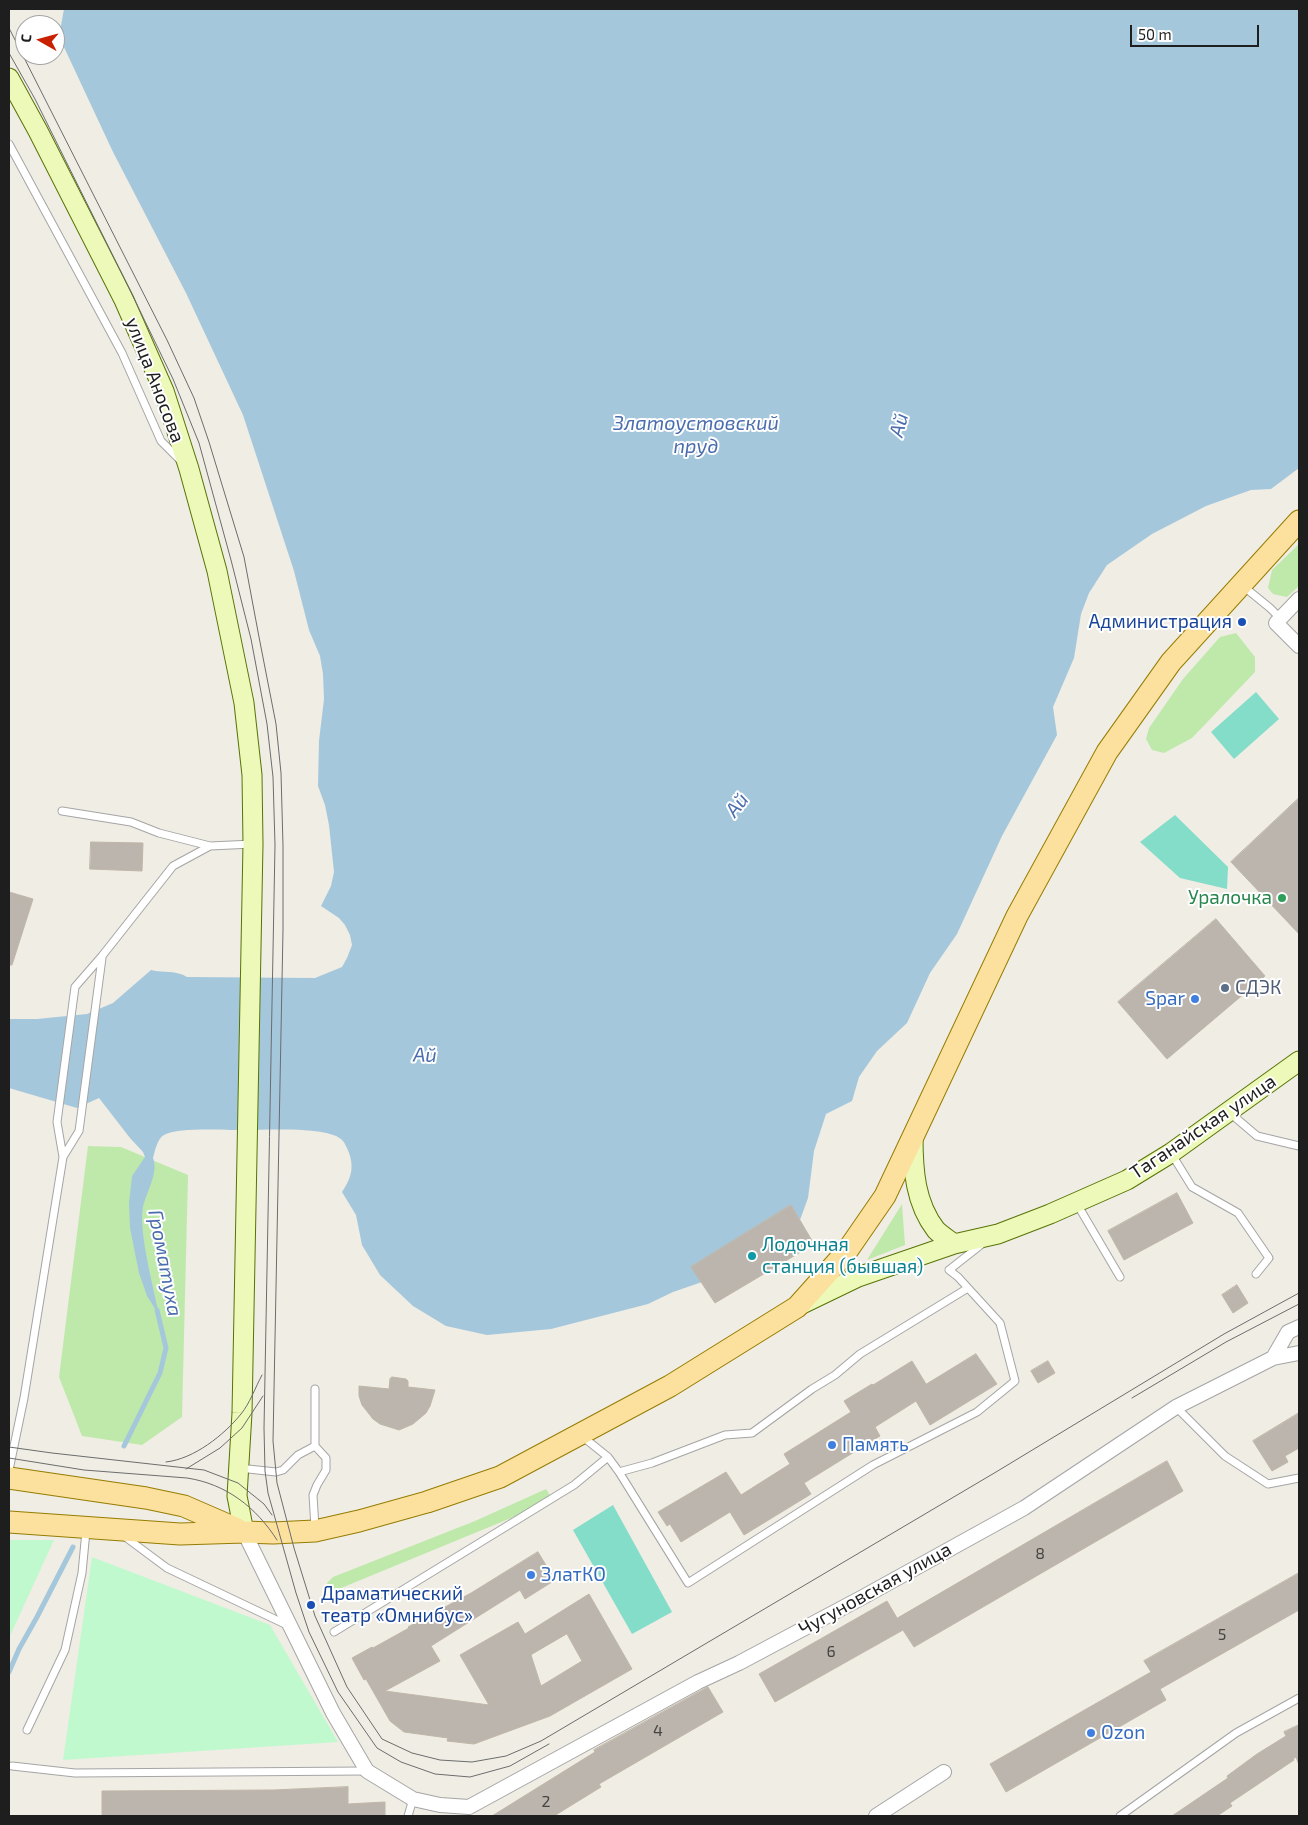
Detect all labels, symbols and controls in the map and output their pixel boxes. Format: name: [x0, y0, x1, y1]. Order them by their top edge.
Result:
north arrow: [15, 15, 65, 65]
scale bar: [1133, 15, 1262, 47]
text: 50 m: [1138, 25, 1172, 43]
text: С: [17, 33, 35, 43]
street label: улица Аносова: [121, 314, 189, 446]
water label: Ай: [884, 410, 914, 440]
water label: Златоустовский пруд: [613, 411, 779, 458]
place label: Администрация: [1088, 611, 1232, 633]
marker: Администрация: [1236, 616, 1248, 628]
water label: Ай: [720, 788, 754, 822]
place label: Уралочка: [1188, 887, 1272, 909]
marker: Уралочка: [1276, 892, 1288, 904]
place label: СДЭК: [1235, 977, 1281, 999]
marker: СДЭК: [1219, 982, 1231, 994]
place label: Spar: [1145, 988, 1185, 1010]
marker: Spar: [1189, 993, 1201, 1005]
water label: Ай: [413, 1043, 437, 1067]
street label: Таганайская улица: [1126, 1070, 1280, 1184]
water label: Громатуха: [143, 1208, 187, 1318]
place label: Лодочная станция (бывшая): [762, 1234, 923, 1278]
marker: Лодочная станция (бывшая): [746, 1250, 758, 1262]
place label: Память: [842, 1434, 909, 1456]
marker: Память: [826, 1439, 838, 1451]
street label: Чугуновская улица: [795, 1538, 955, 1640]
house number: 8: [1035, 1544, 1045, 1564]
place label: ЗлатКО: [541, 1564, 606, 1586]
marker: ЗлатКО: [525, 1569, 537, 1581]
place label: Драматический театр «Омнибус»: [321, 1583, 473, 1627]
marker: Драматический театр «Омнибус»: [305, 1599, 317, 1611]
house number: 5: [1218, 1625, 1226, 1645]
house number: 6: [826, 1642, 836, 1662]
house number: 4: [653, 1721, 663, 1741]
place label: Ozon: [1101, 1722, 1145, 1744]
marker: Ozon: [1085, 1727, 1097, 1739]
house number: 2: [542, 1792, 550, 1812]

